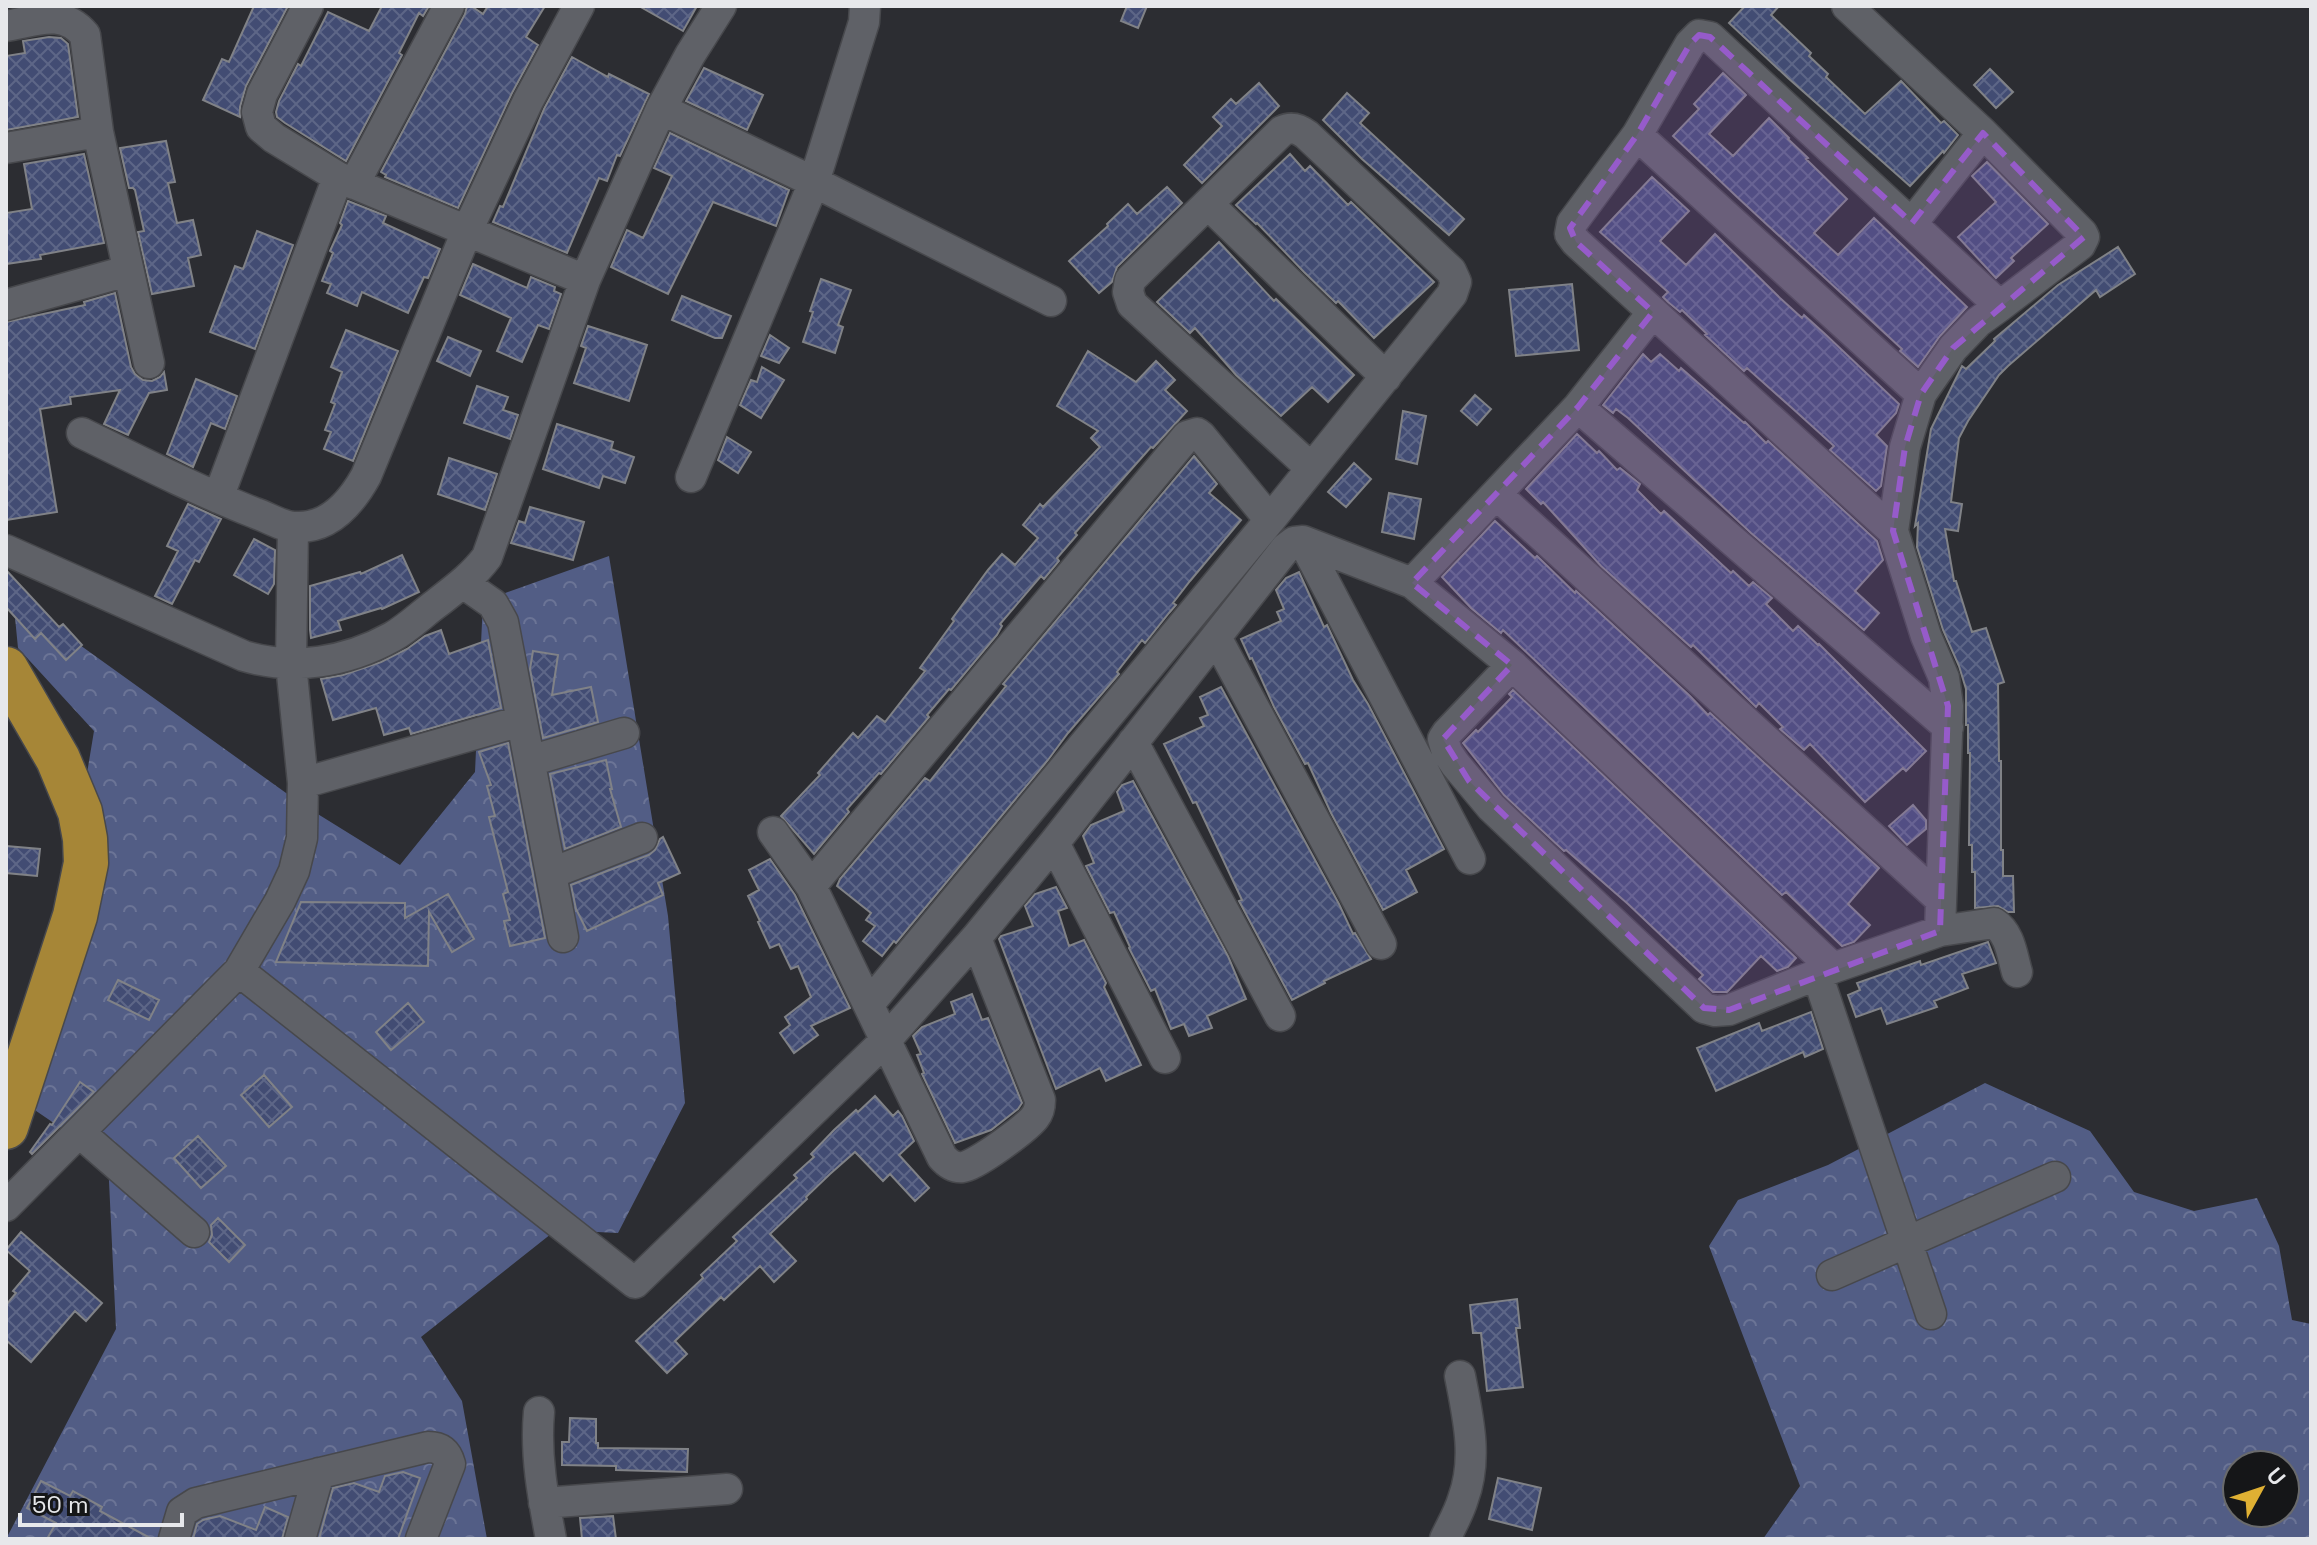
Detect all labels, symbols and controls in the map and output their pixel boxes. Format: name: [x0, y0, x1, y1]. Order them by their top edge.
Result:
north arrow: [2221, 1449, 2301, 1529]
text: U: [2261, 1461, 2292, 1491]
scale bar: [20, 1477, 182, 1527]
text: 50 m: [32, 1489, 89, 1520]

